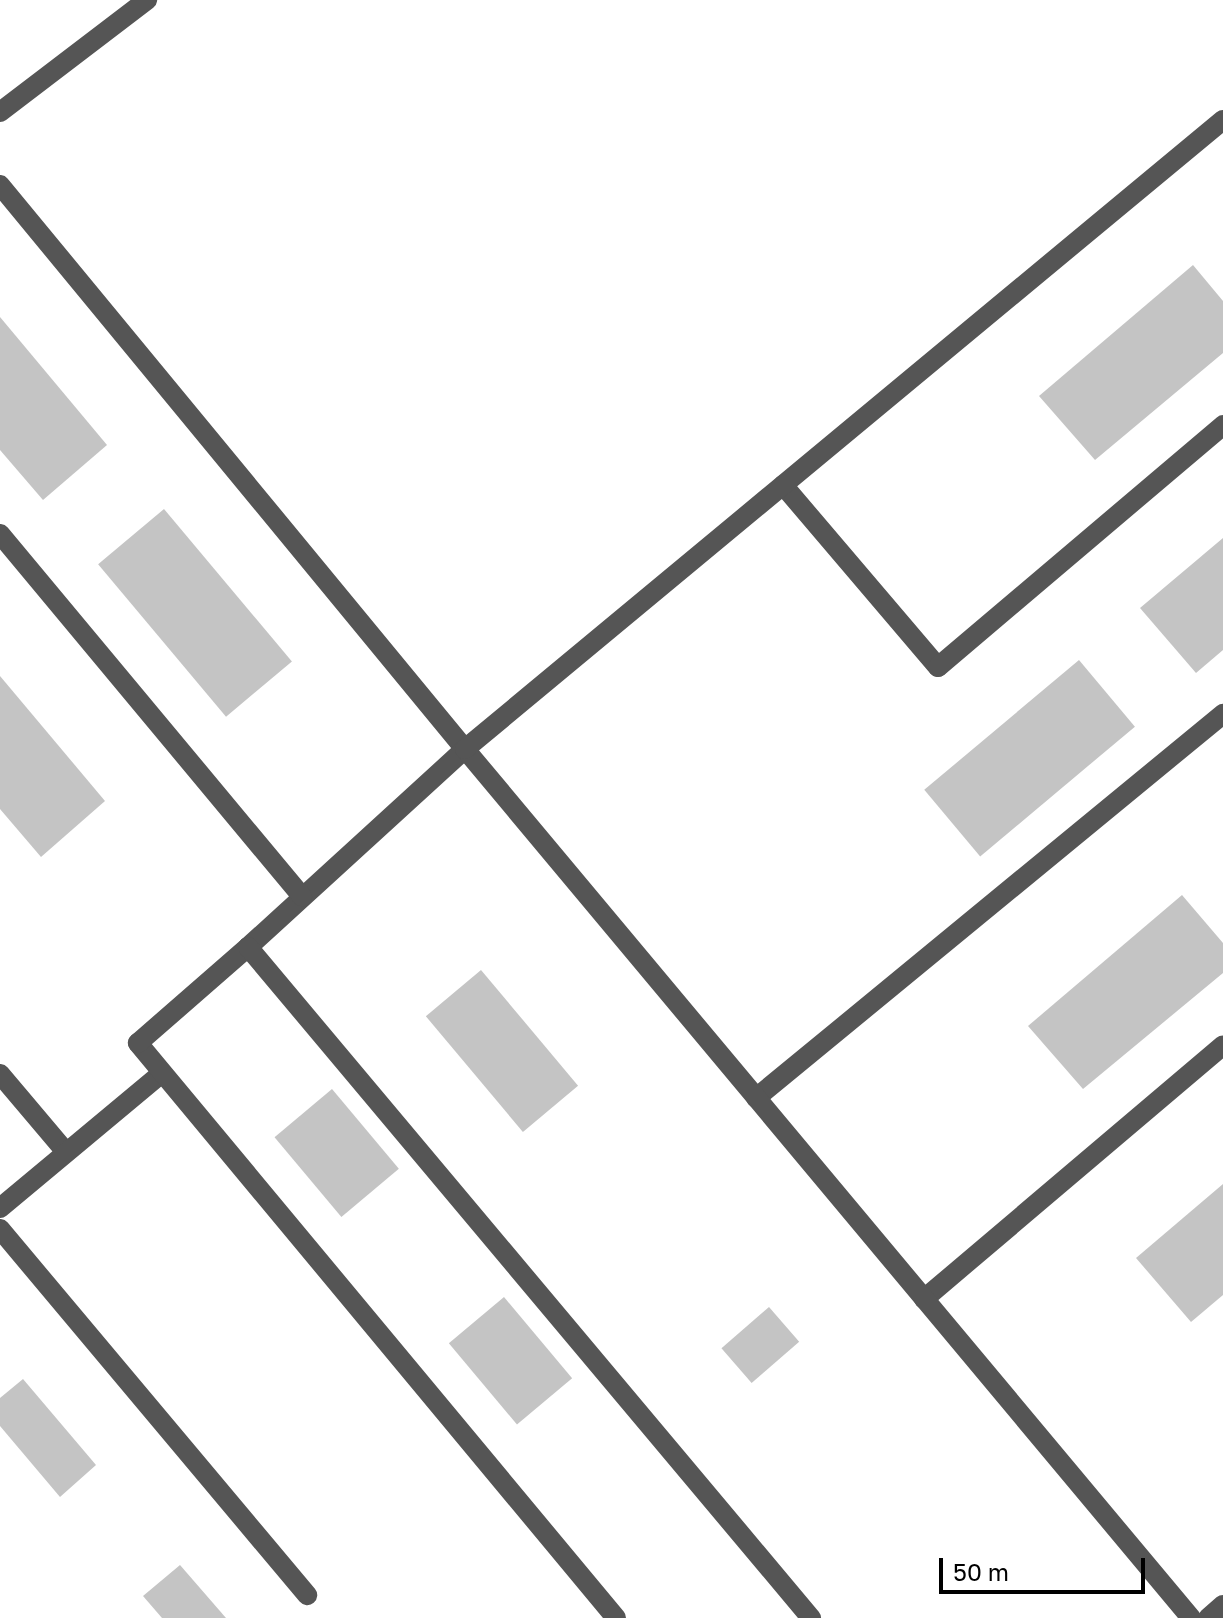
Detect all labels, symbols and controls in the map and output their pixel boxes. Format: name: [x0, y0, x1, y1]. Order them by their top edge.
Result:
scale bar: [943, 1542, 1149, 1592]
text: 50 m: [953, 1557, 1009, 1586]

